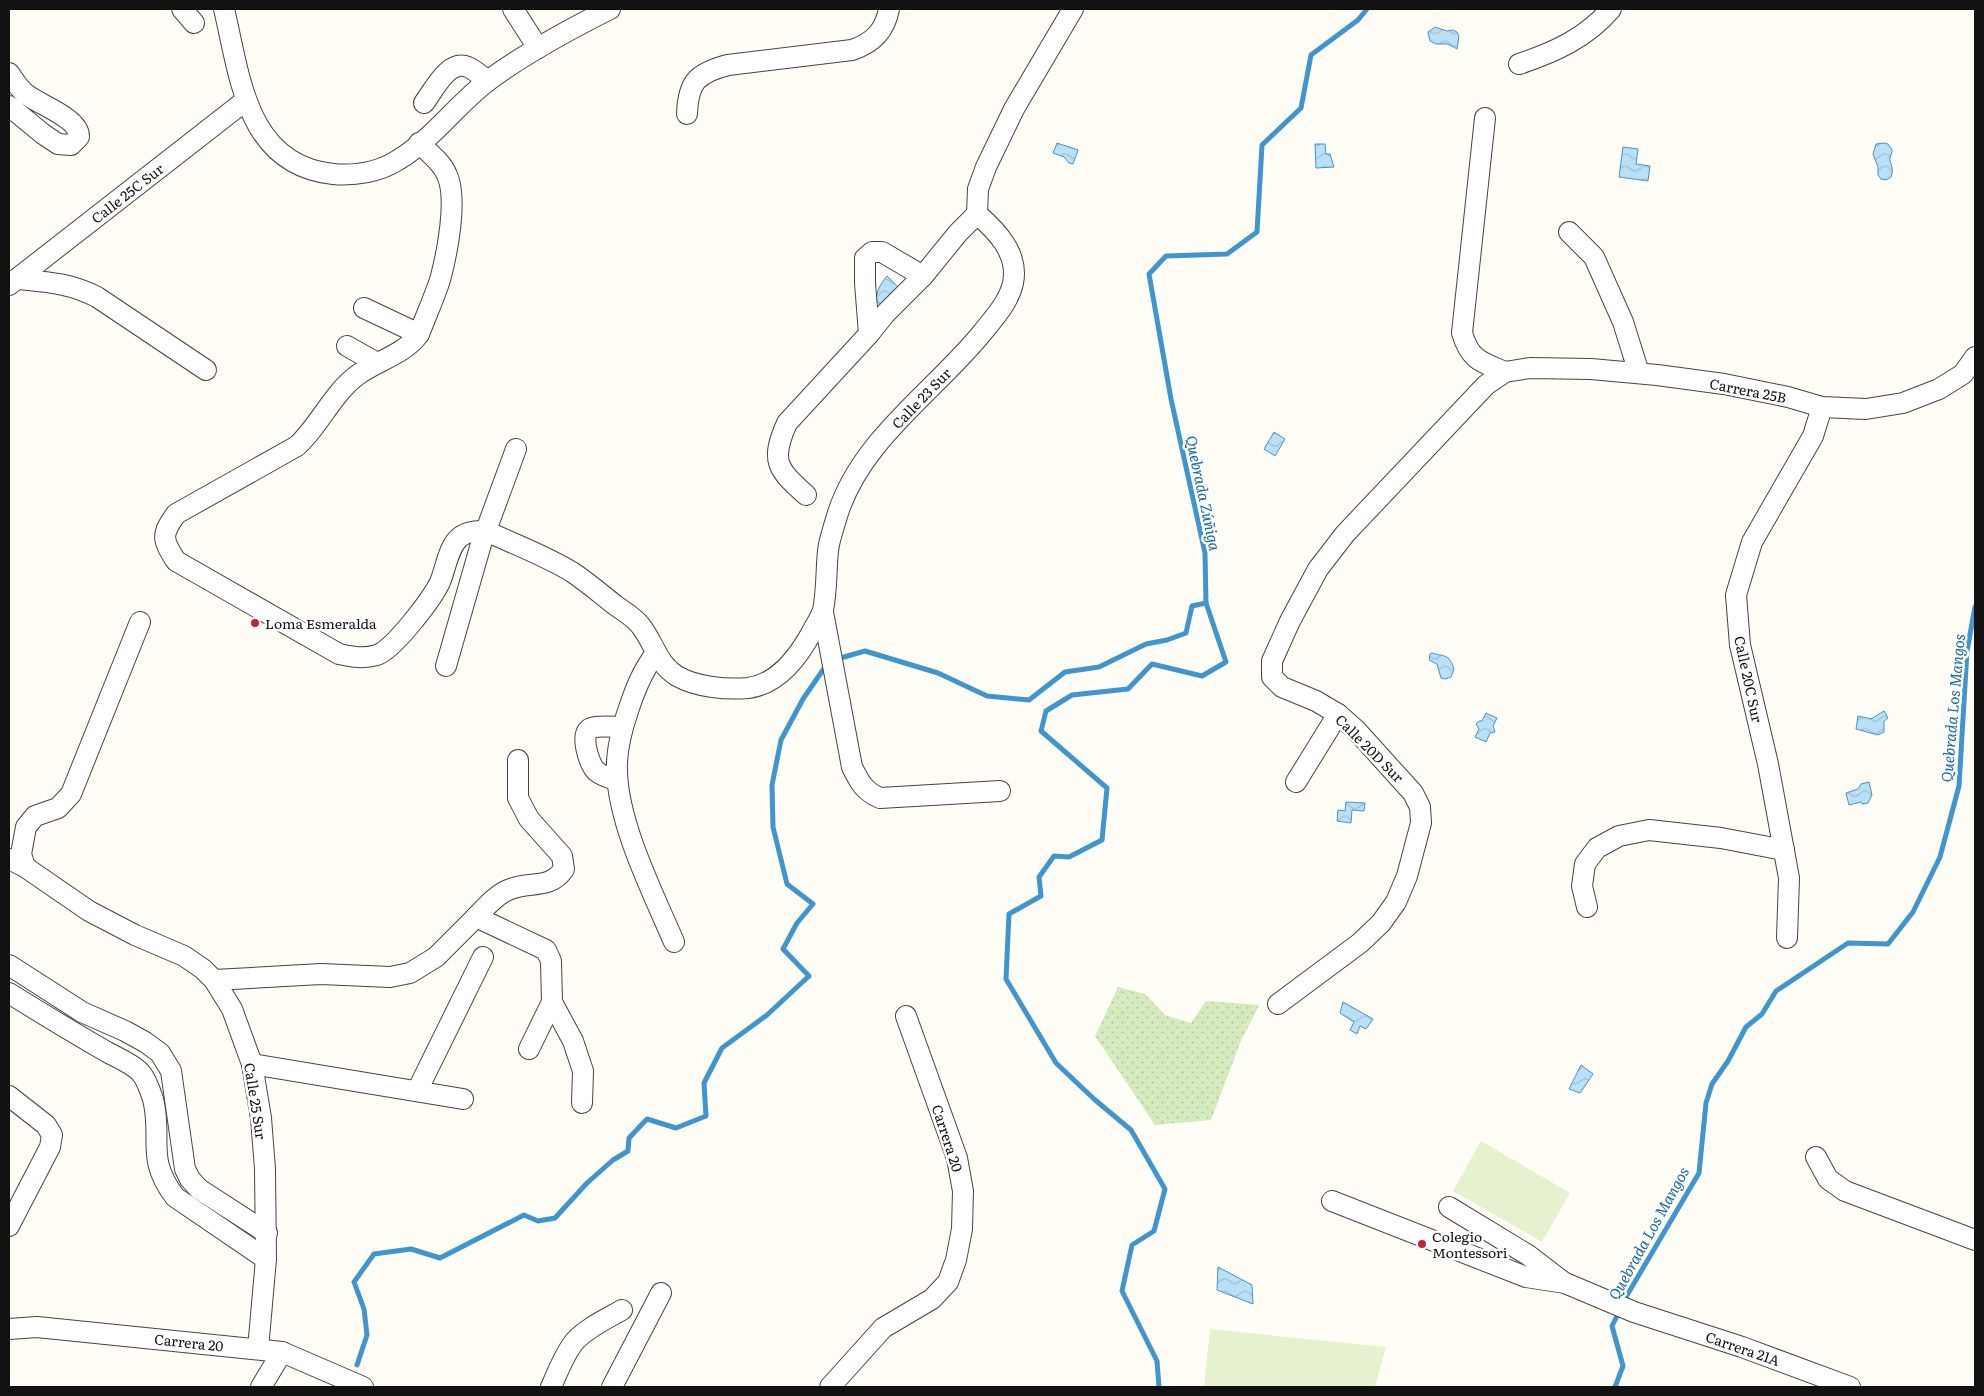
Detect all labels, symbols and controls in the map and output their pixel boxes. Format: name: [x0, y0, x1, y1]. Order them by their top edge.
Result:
street label: Calle 25C Sur: [87, 158, 168, 228]
street label: Calle 23 Sur: [887, 363, 955, 433]
street label: Carrera 25B: [1708, 373, 1788, 407]
water label: Quebrada Zúñiga: [1181, 433, 1228, 553]
place label: Loma Esmeralda: [265, 613, 377, 633]
marker: Loma Esmeralda: [249, 617, 261, 629]
water label: Quebrada Los Mangos: [1934, 633, 1970, 783]
street label: Calle 20C Sur: [1730, 634, 1768, 724]
street label: Calle 20D Sur: [1331, 709, 1409, 787]
street label: Calle 25 Sur: [240, 1061, 272, 1141]
street label: Carrera 20: [928, 1102, 968, 1174]
water label: Quebrada Los Mangos: [1602, 1162, 1694, 1304]
place label: Colegio Montessori: [1432, 1226, 1508, 1262]
marker: Colegio Montessori: [1416, 1238, 1428, 1250]
street label: Carrera 21A: [1703, 1326, 1783, 1370]
street label: Carrera 20: [153, 1328, 225, 1356]

